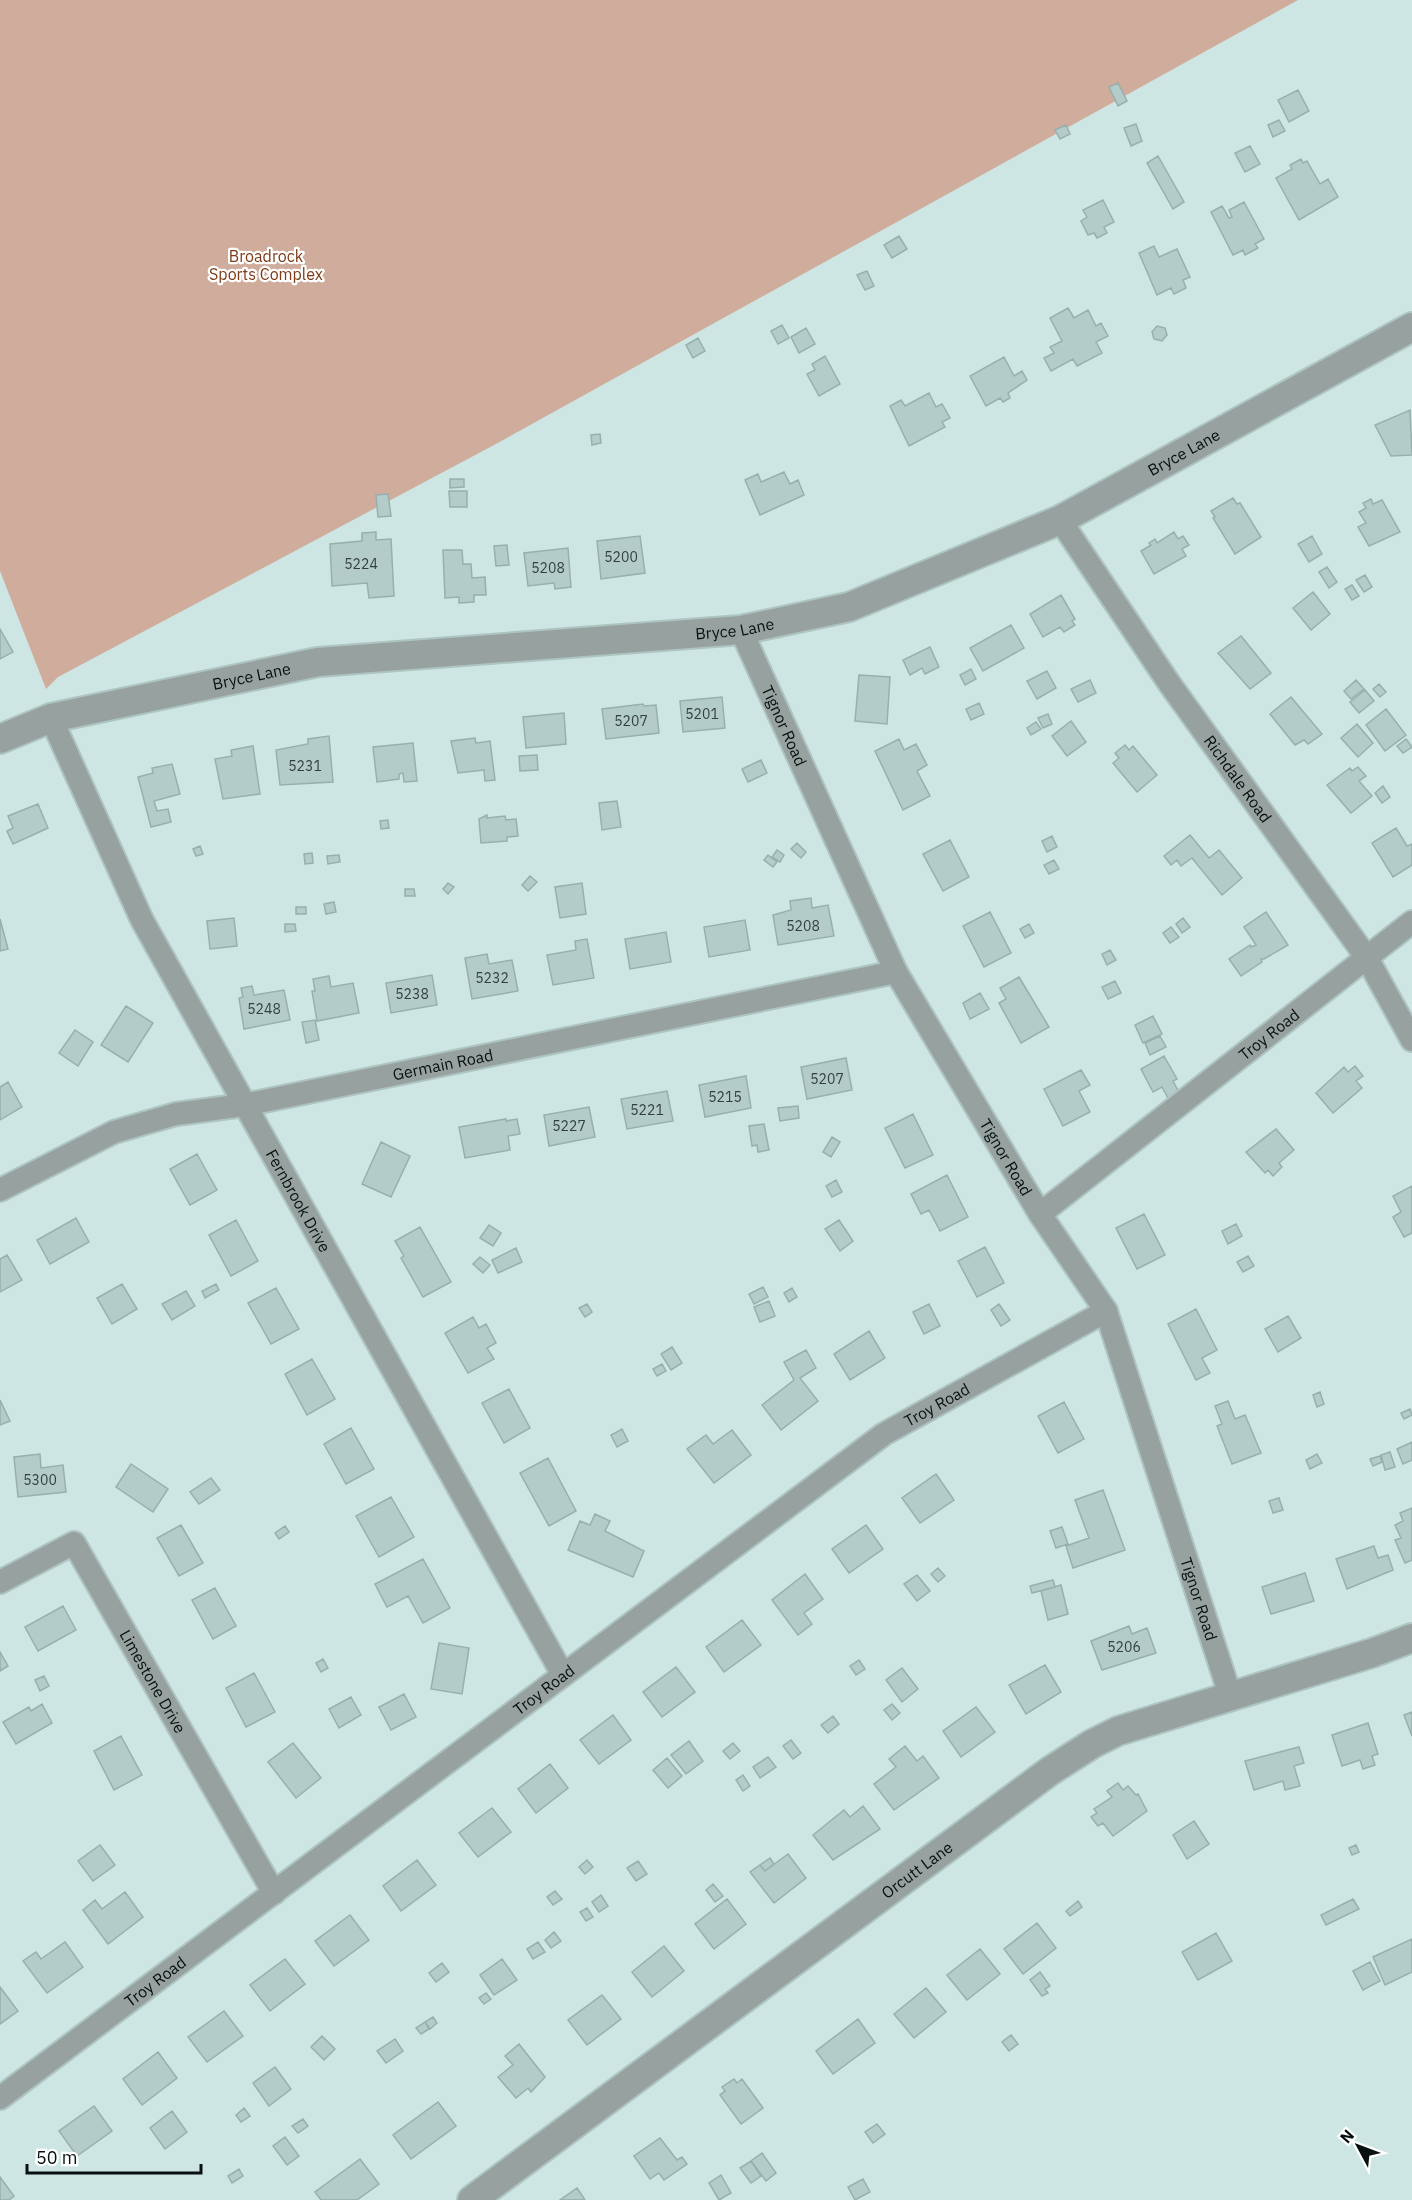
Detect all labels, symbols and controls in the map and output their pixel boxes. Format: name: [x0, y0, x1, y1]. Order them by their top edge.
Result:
park label: Broadrock Sports Complex: [209, 246, 323, 284]
street label: Bryce Lane: [1144, 424, 1224, 480]
house number: 5200: [604, 548, 638, 566]
house number: 5224: [344, 555, 378, 573]
house number: 5208: [531, 559, 565, 577]
street label: Bryce Lane: [695, 613, 776, 643]
street label: Bryce Lane: [211, 658, 293, 694]
street label: Tignor Road: [757, 682, 811, 769]
house number: 5201: [685, 705, 719, 723]
house number: 5207: [614, 712, 648, 730]
street label: Richdale Road: [1200, 731, 1276, 826]
house number: 5231: [288, 757, 322, 775]
house number: 5208: [786, 917, 820, 935]
house number: 5232: [475, 969, 509, 987]
house number: 5238: [395, 985, 429, 1003]
house number: 5248: [247, 1000, 281, 1018]
street label: Troy Road: [1235, 1004, 1303, 1064]
street label: Germain Road: [391, 1044, 495, 1084]
house number: 5207: [810, 1070, 844, 1088]
house number: 5215: [708, 1088, 742, 1106]
house number: 5221: [630, 1101, 664, 1119]
street label: Tignor Road: [976, 1115, 1037, 1199]
house number: 5227: [552, 1117, 586, 1135]
street label: Fernbrook Drive: [262, 1146, 335, 1256]
street label: Troy Road: [901, 1379, 973, 1431]
house number: 5300: [23, 1471, 57, 1489]
street label: Tignor Road: [1176, 1555, 1222, 1643]
street label: Limestone Drive: [116, 1626, 191, 1737]
house number: 5206: [1107, 1638, 1141, 1656]
street label: Troy Road: [509, 1660, 578, 1719]
street label: Orcutt Lane: [877, 1837, 957, 1903]
street label: Troy Road: [120, 1952, 190, 2011]
north arrow: [1328, 2116, 1388, 2176]
text: N: [1335, 2125, 1358, 2147]
scale bar: [27, 2137, 201, 2175]
text: 50 m: [36, 2146, 78, 2169]

